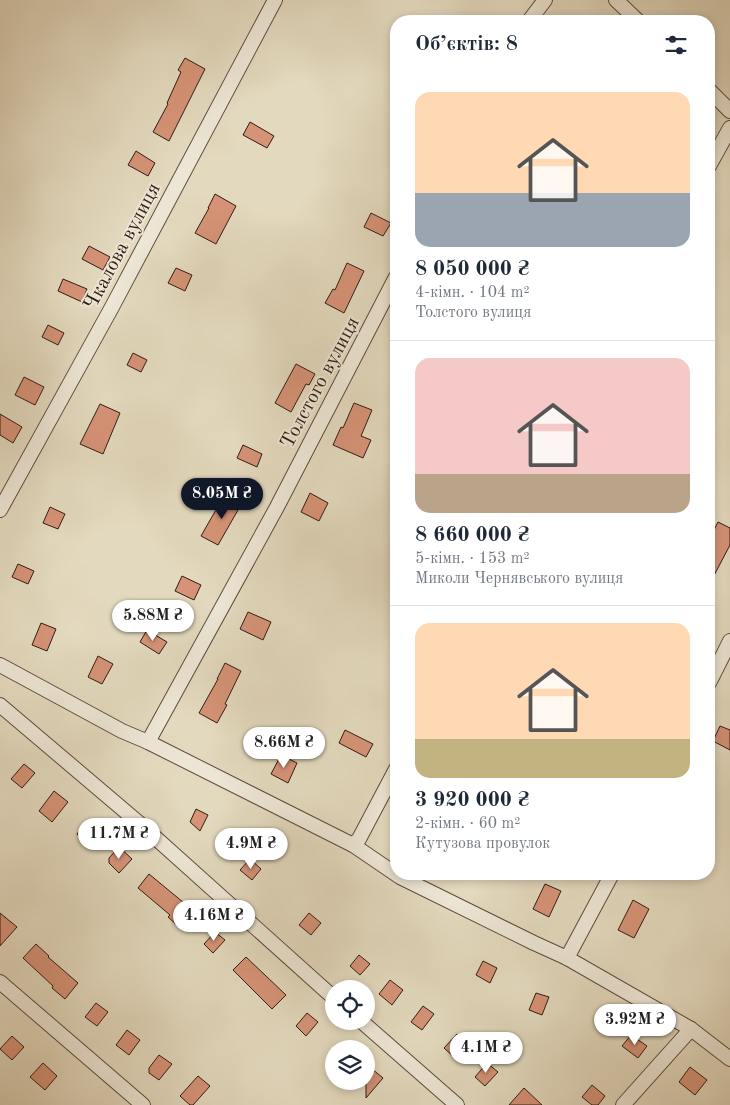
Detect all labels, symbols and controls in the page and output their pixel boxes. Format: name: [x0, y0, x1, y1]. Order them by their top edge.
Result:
icon: filters: [662, 31, 690, 59]
text: Об’єктів: 8: [415, 34, 518, 55]
icon: home: [508, 125, 598, 215]
street label: Чкалова вулиця: [81, 180, 165, 314]
text: 8 050 000 ₴: [415, 259, 529, 280]
text: 4-кімн. · 104 m²: [415, 285, 530, 301]
text: Толстого вулиця: [415, 305, 531, 321]
street label: Толстого вулиця: [278, 314, 364, 452]
icon: home: [508, 390, 598, 480]
pin: 8.05M ₴: [176, 478, 268, 520]
text: 8.05M ₴: [192, 486, 252, 502]
text: 8 660 000 ₴: [415, 525, 529, 546]
text: 5-кімн. · 153 m²: [415, 551, 530, 567]
text: Миколи Чернявського вулиця: [415, 571, 623, 587]
pin: 5.88M ₴: [107, 600, 199, 642]
text: 5.88M ₴: [123, 608, 183, 624]
icon: home: [508, 655, 598, 745]
pin: 8.66M ₴: [238, 726, 330, 769]
text: 8.66M ₴: [254, 735, 314, 751]
text: 3 920 000 ₴: [415, 790, 529, 811]
text: 2-кімн. · 60 m²: [415, 816, 520, 832]
pin: 11.7M ₴: [73, 818, 165, 860]
text: 11.7M ₴: [89, 826, 149, 842]
pin: 4.9M ₴: [210, 828, 292, 870]
text: 4.9M ₴: [226, 836, 276, 852]
text: Кутузова провулок: [415, 836, 550, 852]
pin: 4.16M ₴: [168, 900, 260, 942]
text: 4.16M ₴: [184, 908, 244, 924]
map controls: [325, 980, 375, 1090]
button: locate: [325, 980, 375, 1030]
pin: 3.92M ₴: [589, 1004, 681, 1046]
text: 3.92M ₴: [605, 1012, 665, 1028]
pin: 4.1M ₴: [445, 1032, 527, 1074]
button: layers: [325, 1040, 375, 1090]
text: 4.1M ₴: [461, 1040, 511, 1056]

